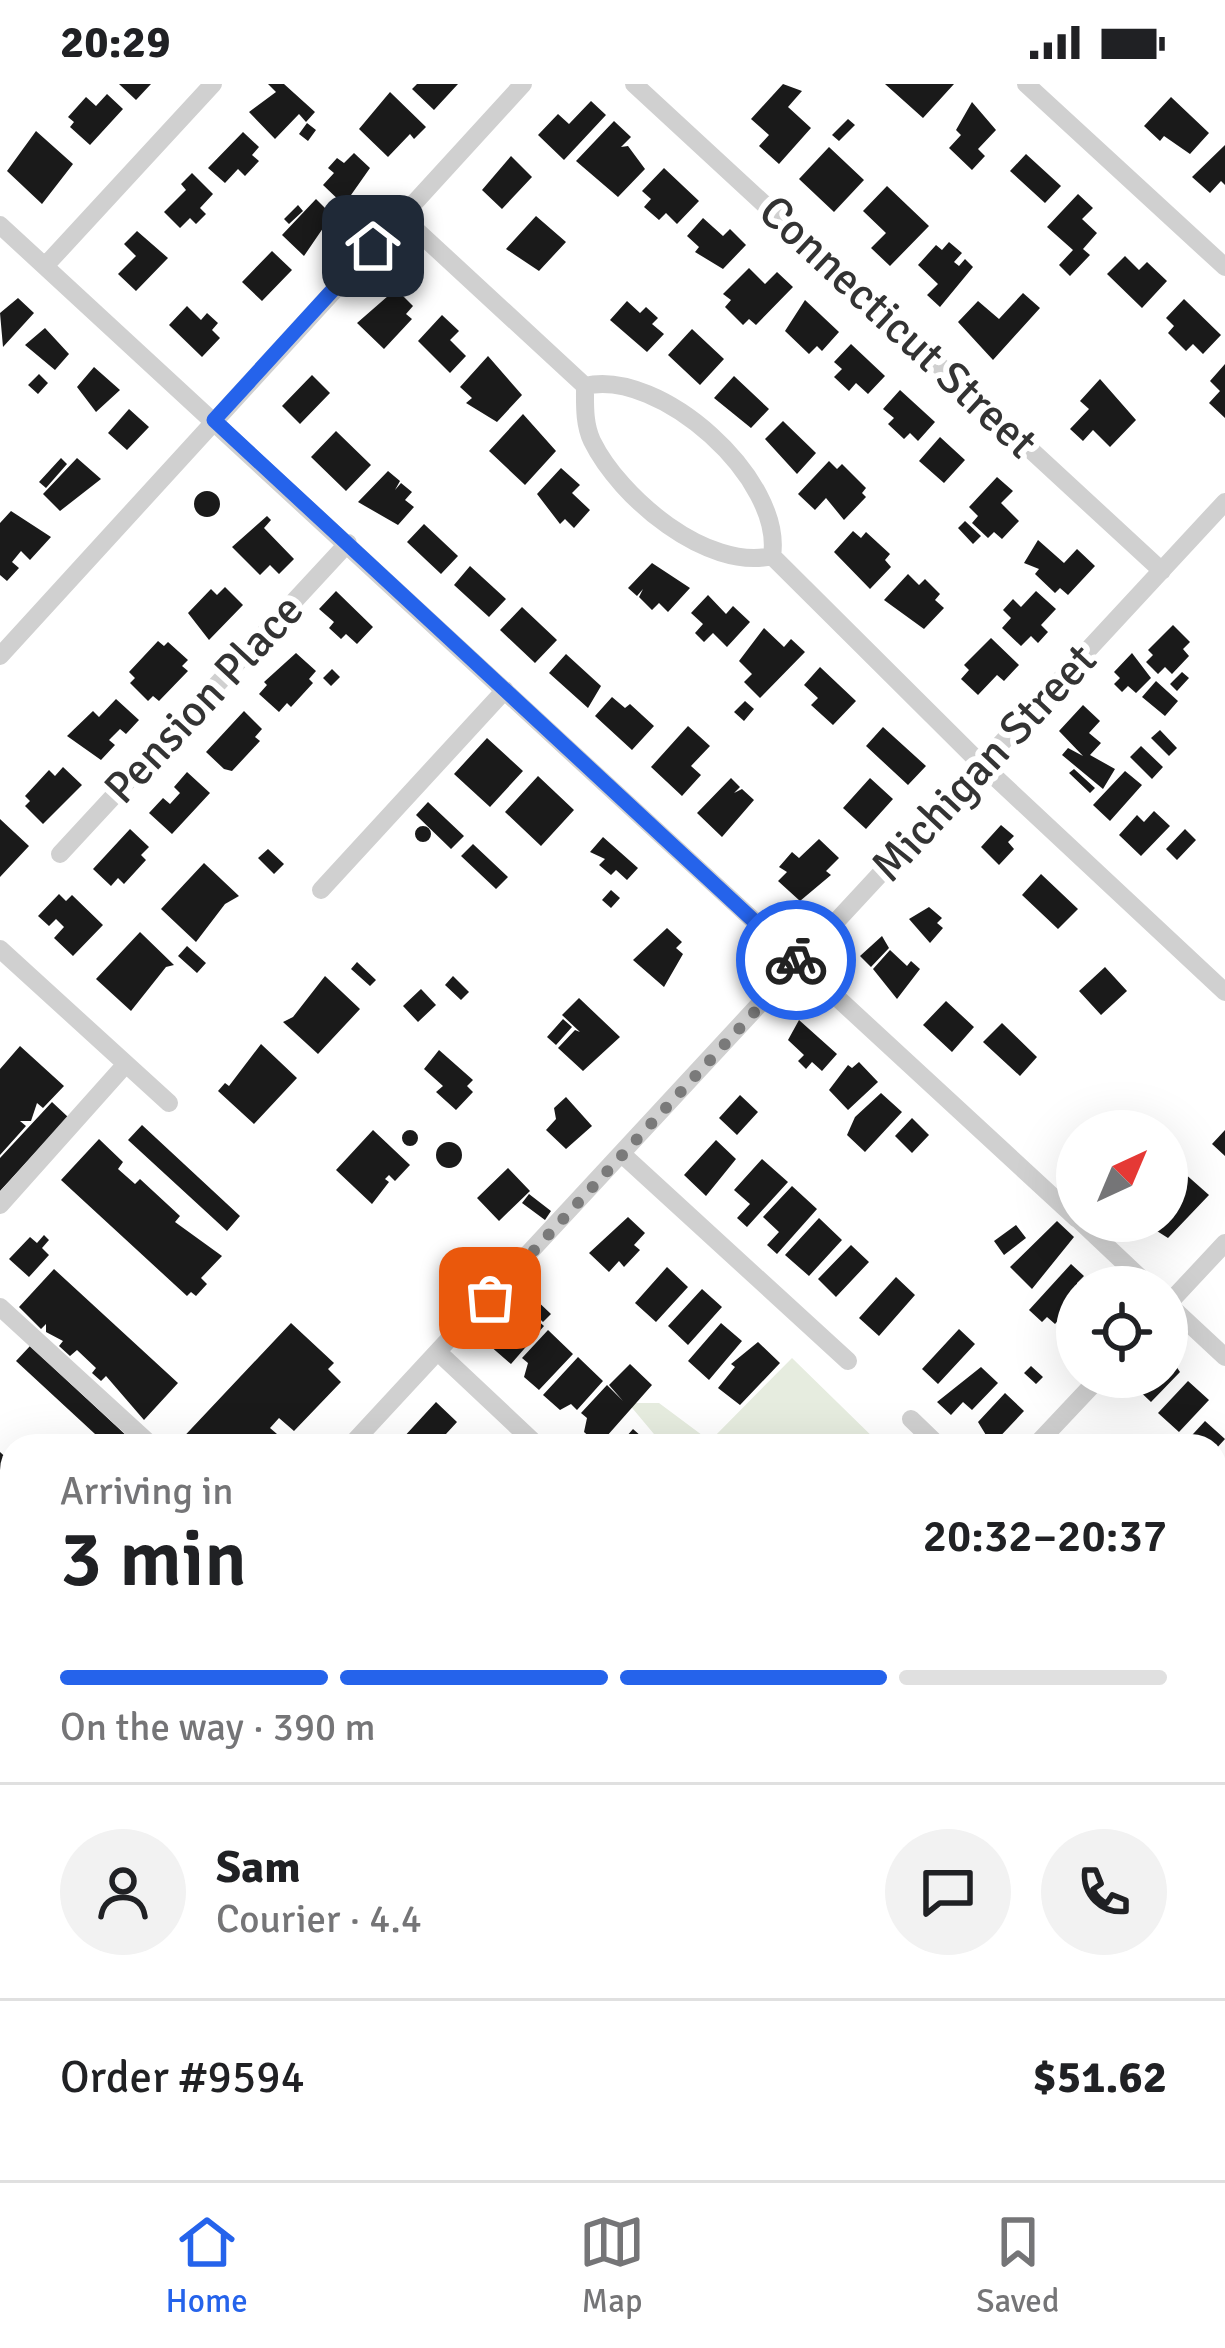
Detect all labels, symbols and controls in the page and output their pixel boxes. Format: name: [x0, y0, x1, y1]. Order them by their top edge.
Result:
text: 20:29: [60, 15, 170, 70]
street label: Connecticut Street: [748, 184, 1048, 470]
pin: [322, 195, 424, 297]
icon: home: [340, 213, 406, 279]
street label: Pension Place: [93, 583, 315, 815]
street label: Michigan Street: [860, 633, 1108, 893]
courier: [736, 900, 856, 1020]
icon: bike: [763, 927, 829, 993]
north arrow: [1056, 1110, 1188, 1242]
map controls: [1056, 1110, 1188, 1398]
pin: [439, 1247, 541, 1349]
icon: bag: [457, 1265, 523, 1331]
button: locate: [1056, 1266, 1188, 1398]
text: Arriving in: [60, 1467, 234, 1515]
text: 20:32–20:37: [923, 1509, 1167, 1564]
text: 3 min: [60, 1512, 247, 1608]
text: On the way · 390 m: [60, 1703, 376, 1751]
button: person: [60, 1829, 186, 1955]
button: chat: [885, 1829, 1011, 1955]
button: phone: [1041, 1829, 1167, 1955]
text: Sam: [216, 1840, 301, 1895]
text: Courier · 4.4: [216, 1895, 422, 1943]
text: Order #9594: [60, 2050, 305, 2105]
text: $51.62: [1033, 2050, 1167, 2105]
tab: Home: [166, 2209, 248, 2322]
tab: Map: [579, 2209, 645, 2322]
tab: Saved: [976, 2209, 1059, 2322]

